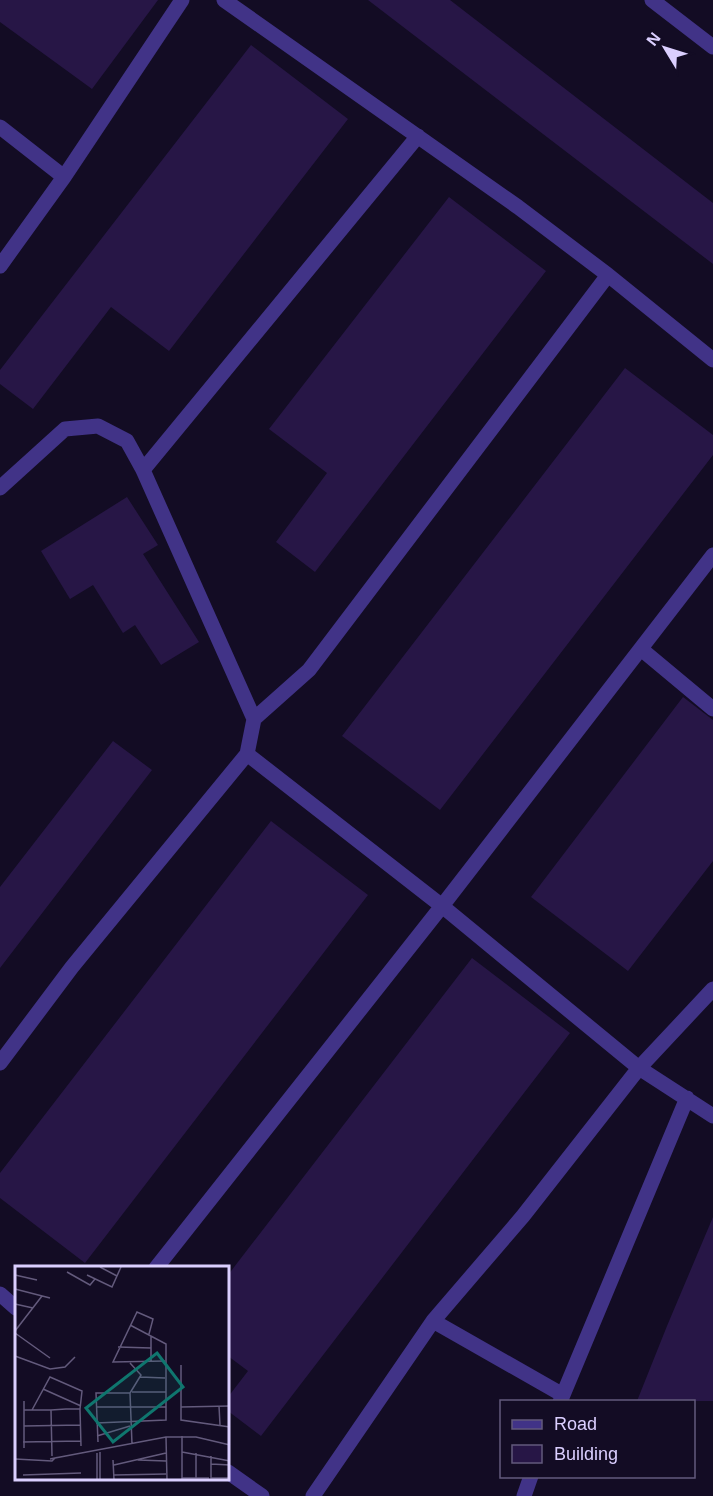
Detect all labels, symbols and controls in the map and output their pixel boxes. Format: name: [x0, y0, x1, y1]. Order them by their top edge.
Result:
north arrow: [635, 18, 695, 78]
text: N: [643, 29, 664, 49]
inset map: [15, 1266, 230, 1481]
legend: [500, 1400, 695, 1478]
text: Road: [554, 1414, 597, 1434]
text: Building: [554, 1444, 618, 1464]

